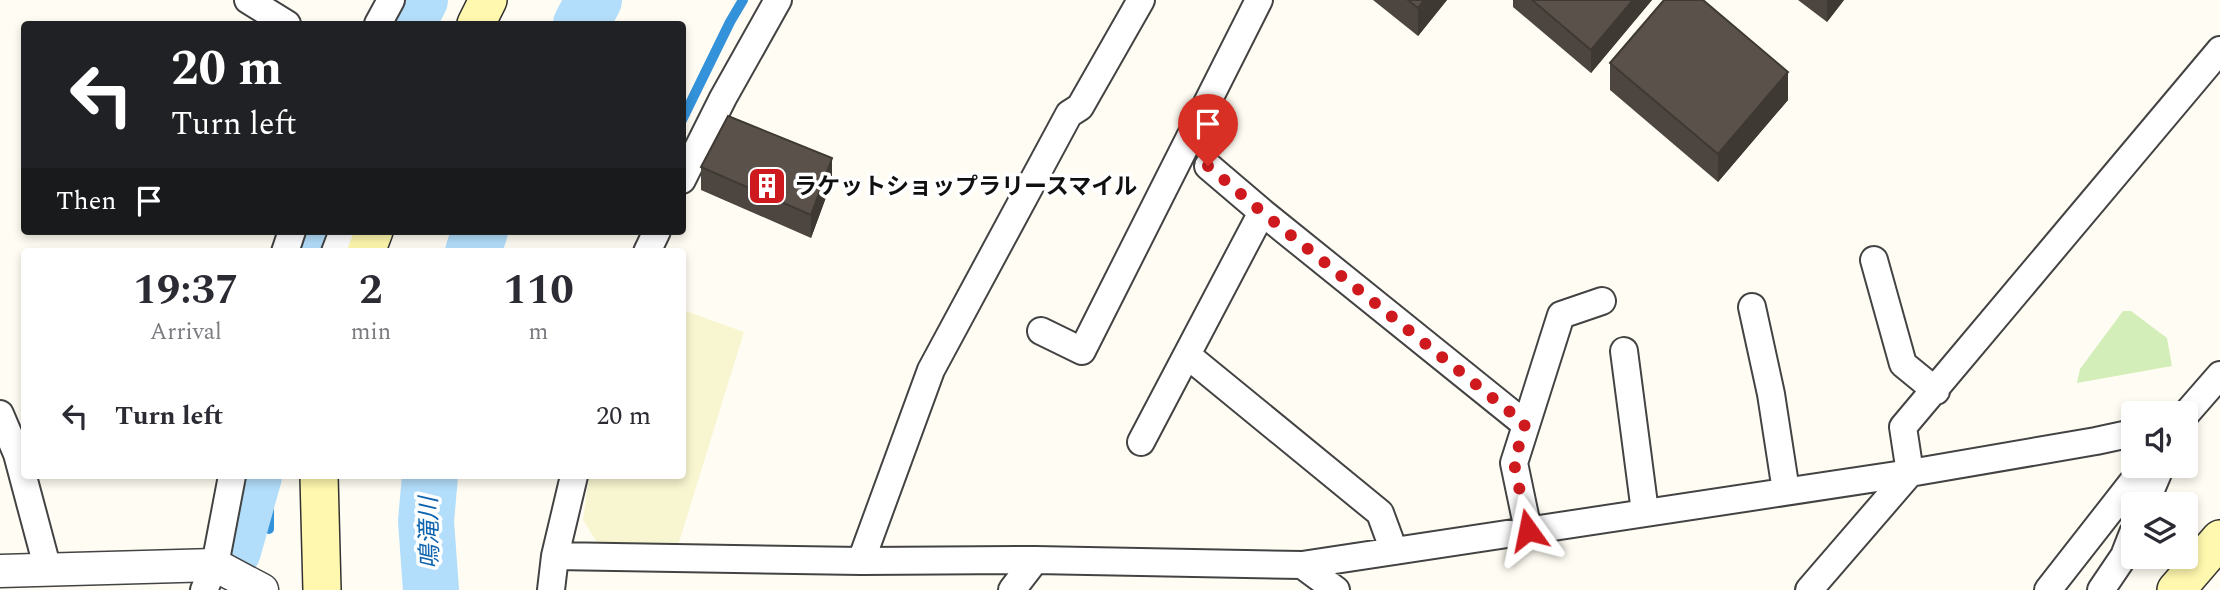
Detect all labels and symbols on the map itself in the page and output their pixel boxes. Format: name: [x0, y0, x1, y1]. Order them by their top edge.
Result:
pin: [1178, 94, 1238, 166]
building icon: ラケットショップラリースマイル: [746, 165, 788, 207]
place label: ラケットショップラリースマイル: [794, 170, 1137, 205]
position arrow: [1491, 493, 1565, 567]
water label: 鳴滝川: [411, 494, 449, 569]

